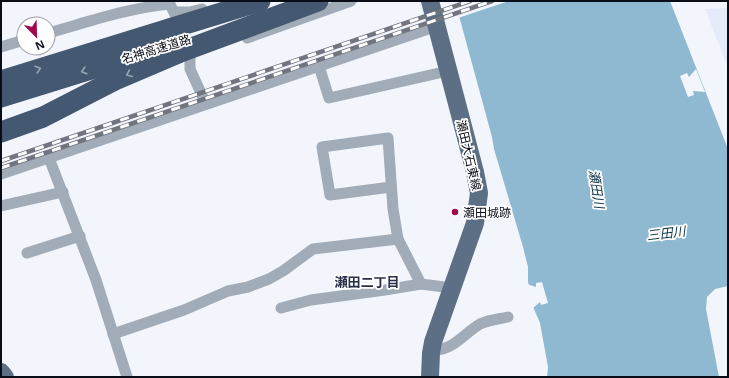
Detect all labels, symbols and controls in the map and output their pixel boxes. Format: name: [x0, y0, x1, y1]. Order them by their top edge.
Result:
north arrow: [16, 16, 56, 56]
street label: 名神高速道路: [119, 30, 193, 68]
text: N: [33, 37, 47, 54]
one-way arrow: [35, 65, 42, 74]
one-way arrow: [80, 66, 87, 75]
one-way arrow: [125, 69, 132, 77]
street label: 瀬田大石東線: [453, 118, 485, 192]
water label: 瀬田川: [585, 168, 609, 212]
place label: 瀬田城跡: [463, 204, 511, 221]
marker: 瀬田城跡: [450, 207, 460, 217]
water label: 三田川: [646, 221, 688, 244]
district label: 瀬田二丁目: [334, 273, 400, 291]

